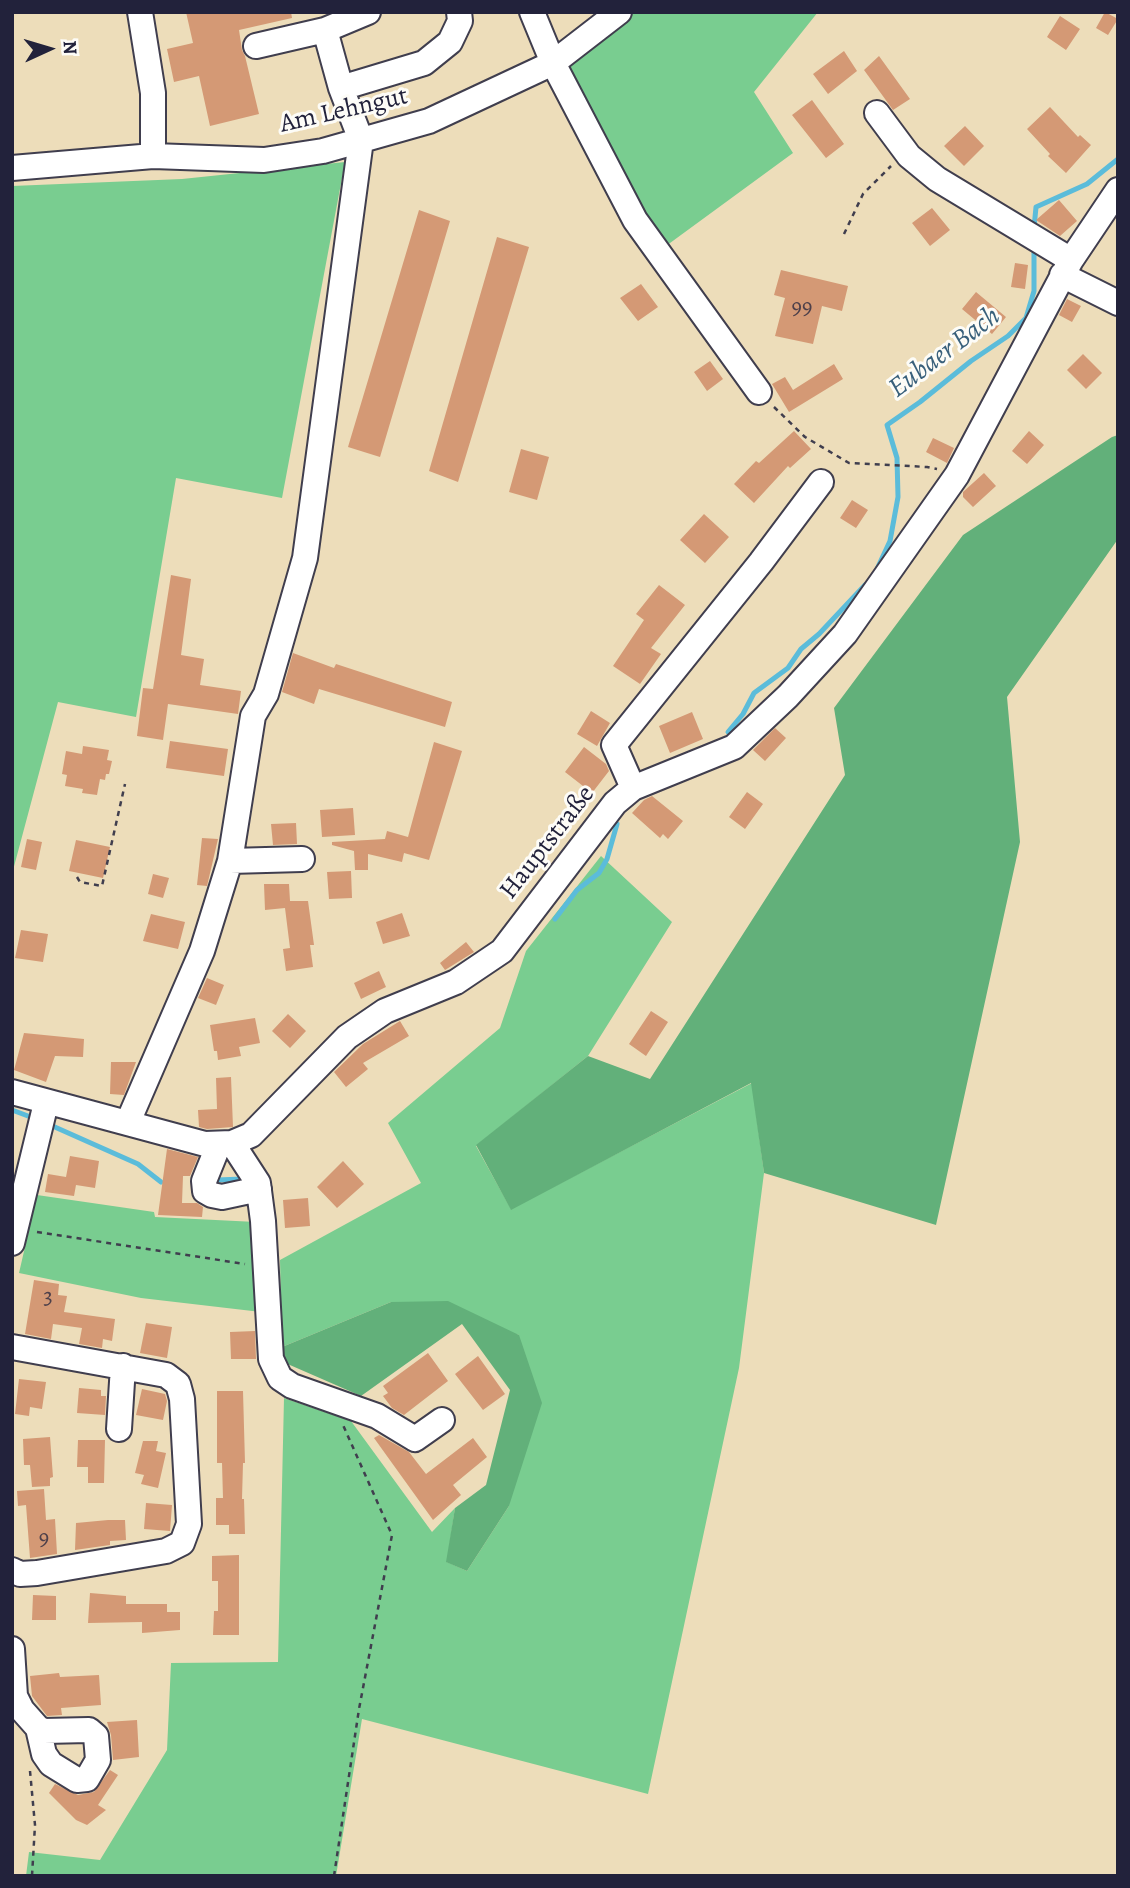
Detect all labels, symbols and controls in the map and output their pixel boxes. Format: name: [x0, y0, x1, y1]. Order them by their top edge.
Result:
north arrow: [14, 14, 84, 84]
text: N: [56, 40, 83, 55]
street label: Am Lehngut: [277, 81, 411, 141]
house number: 99: [792, 294, 812, 322]
water label: Eubaer Bach: [883, 300, 1007, 406]
street label: Hauptstraße: [494, 780, 602, 906]
house number: 3: [43, 1284, 53, 1312]
house number: 9: [39, 1525, 49, 1553]

